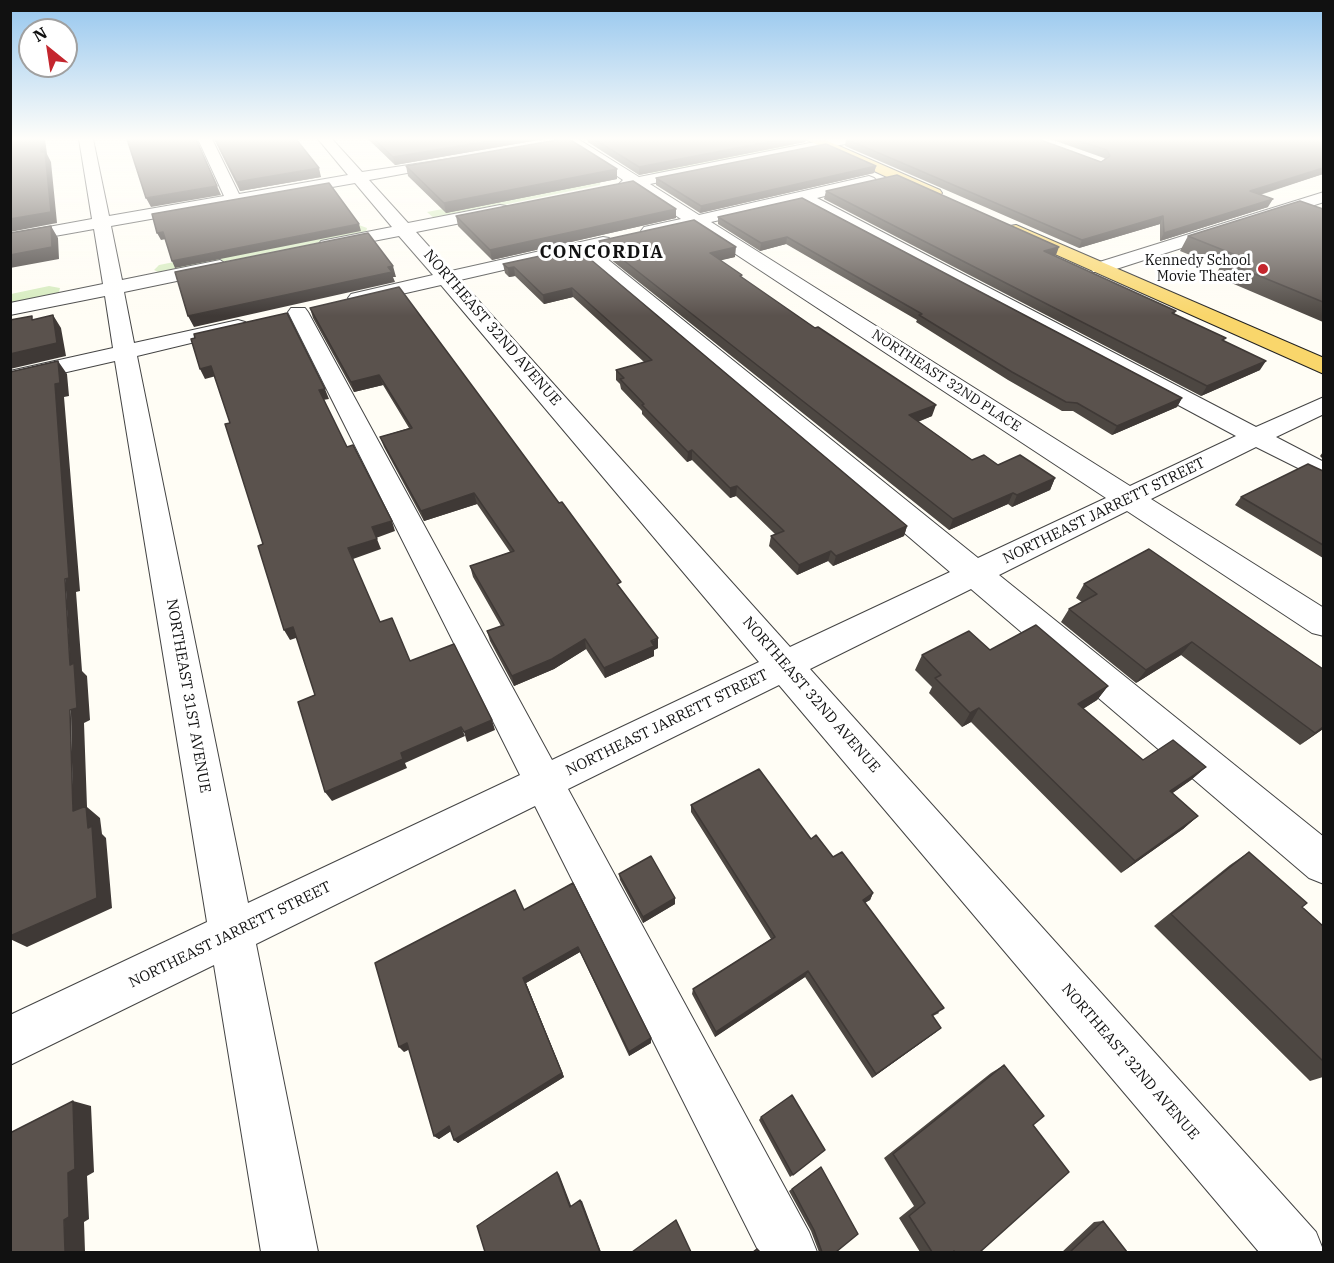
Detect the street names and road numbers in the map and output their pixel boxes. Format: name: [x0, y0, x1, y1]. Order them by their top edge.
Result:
street label: NORTHEAST 32ND AVENUE: [419, 246, 565, 410]
street label: NORTHEAST 32ND PLACE: [868, 326, 1024, 436]
street label: NORTHEAST JARRETT STREET: [1000, 454, 1208, 568]
street label: NORTHEAST 31ST AVENUE: [162, 598, 214, 794]
street label: NORTHEAST 32ND AVENUE: [738, 613, 884, 777]
street label: NORTHEAST JARRETT STREET: [563, 666, 771, 780]
street label: NORTHEAST JARRETT STREET: [126, 878, 334, 992]
street label: NORTHEAST 32ND AVENUE: [1057, 980, 1203, 1144]

